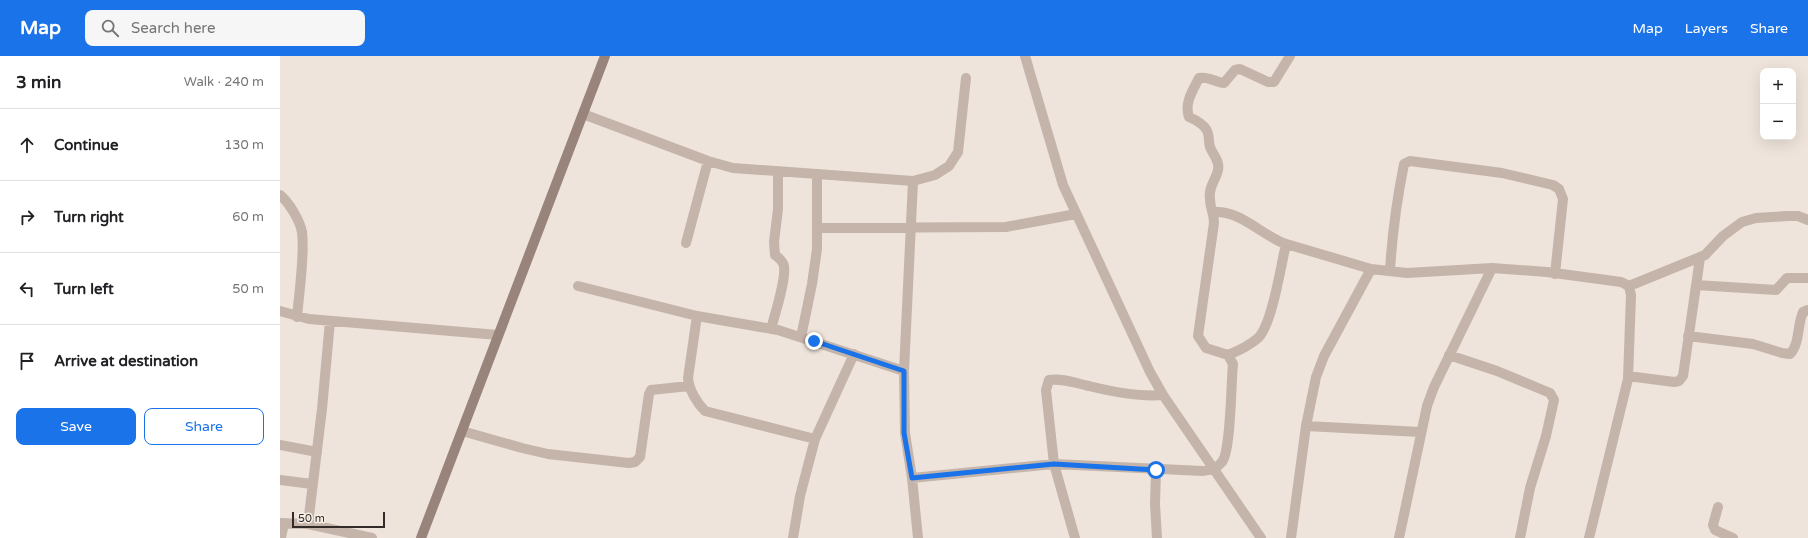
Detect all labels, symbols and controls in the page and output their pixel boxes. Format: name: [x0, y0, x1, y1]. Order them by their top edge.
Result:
search box: [85, 10, 365, 46]
text: Map: [20, 17, 61, 39]
icon: search: [99, 17, 121, 39]
text: Search here: [131, 19, 215, 37]
text: Map: [1633, 20, 1663, 37]
text: Layers: [1685, 20, 1728, 37]
text: Share: [1750, 20, 1788, 37]
map controls: [1760, 68, 1796, 140]
button: +: [1760, 68, 1796, 104]
text: 3 min: [16, 72, 61, 93]
text: Walk · 240 m: [184, 74, 264, 90]
button: −: [1760, 104, 1796, 140]
icon: ahead: [16, 134, 38, 156]
text: Continue: [54, 136, 118, 154]
text: 130 m: [224, 137, 264, 153]
icon: right: [16, 206, 38, 228]
text: Turn right: [54, 208, 124, 226]
text: 60 m: [232, 209, 264, 225]
icon: left: [16, 278, 38, 300]
text: Turn left: [54, 280, 114, 298]
text: 50 m: [232, 281, 264, 297]
route end: [805, 332, 823, 350]
icon: arrive: [16, 350, 38, 372]
text: Arrive at destination: [54, 352, 198, 370]
button: Save: [16, 408, 136, 445]
button: Share: [144, 408, 264, 445]
route start: [1147, 461, 1165, 479]
scale bar: [292, 510, 385, 529]
text: 50 m: [298, 512, 325, 525]

